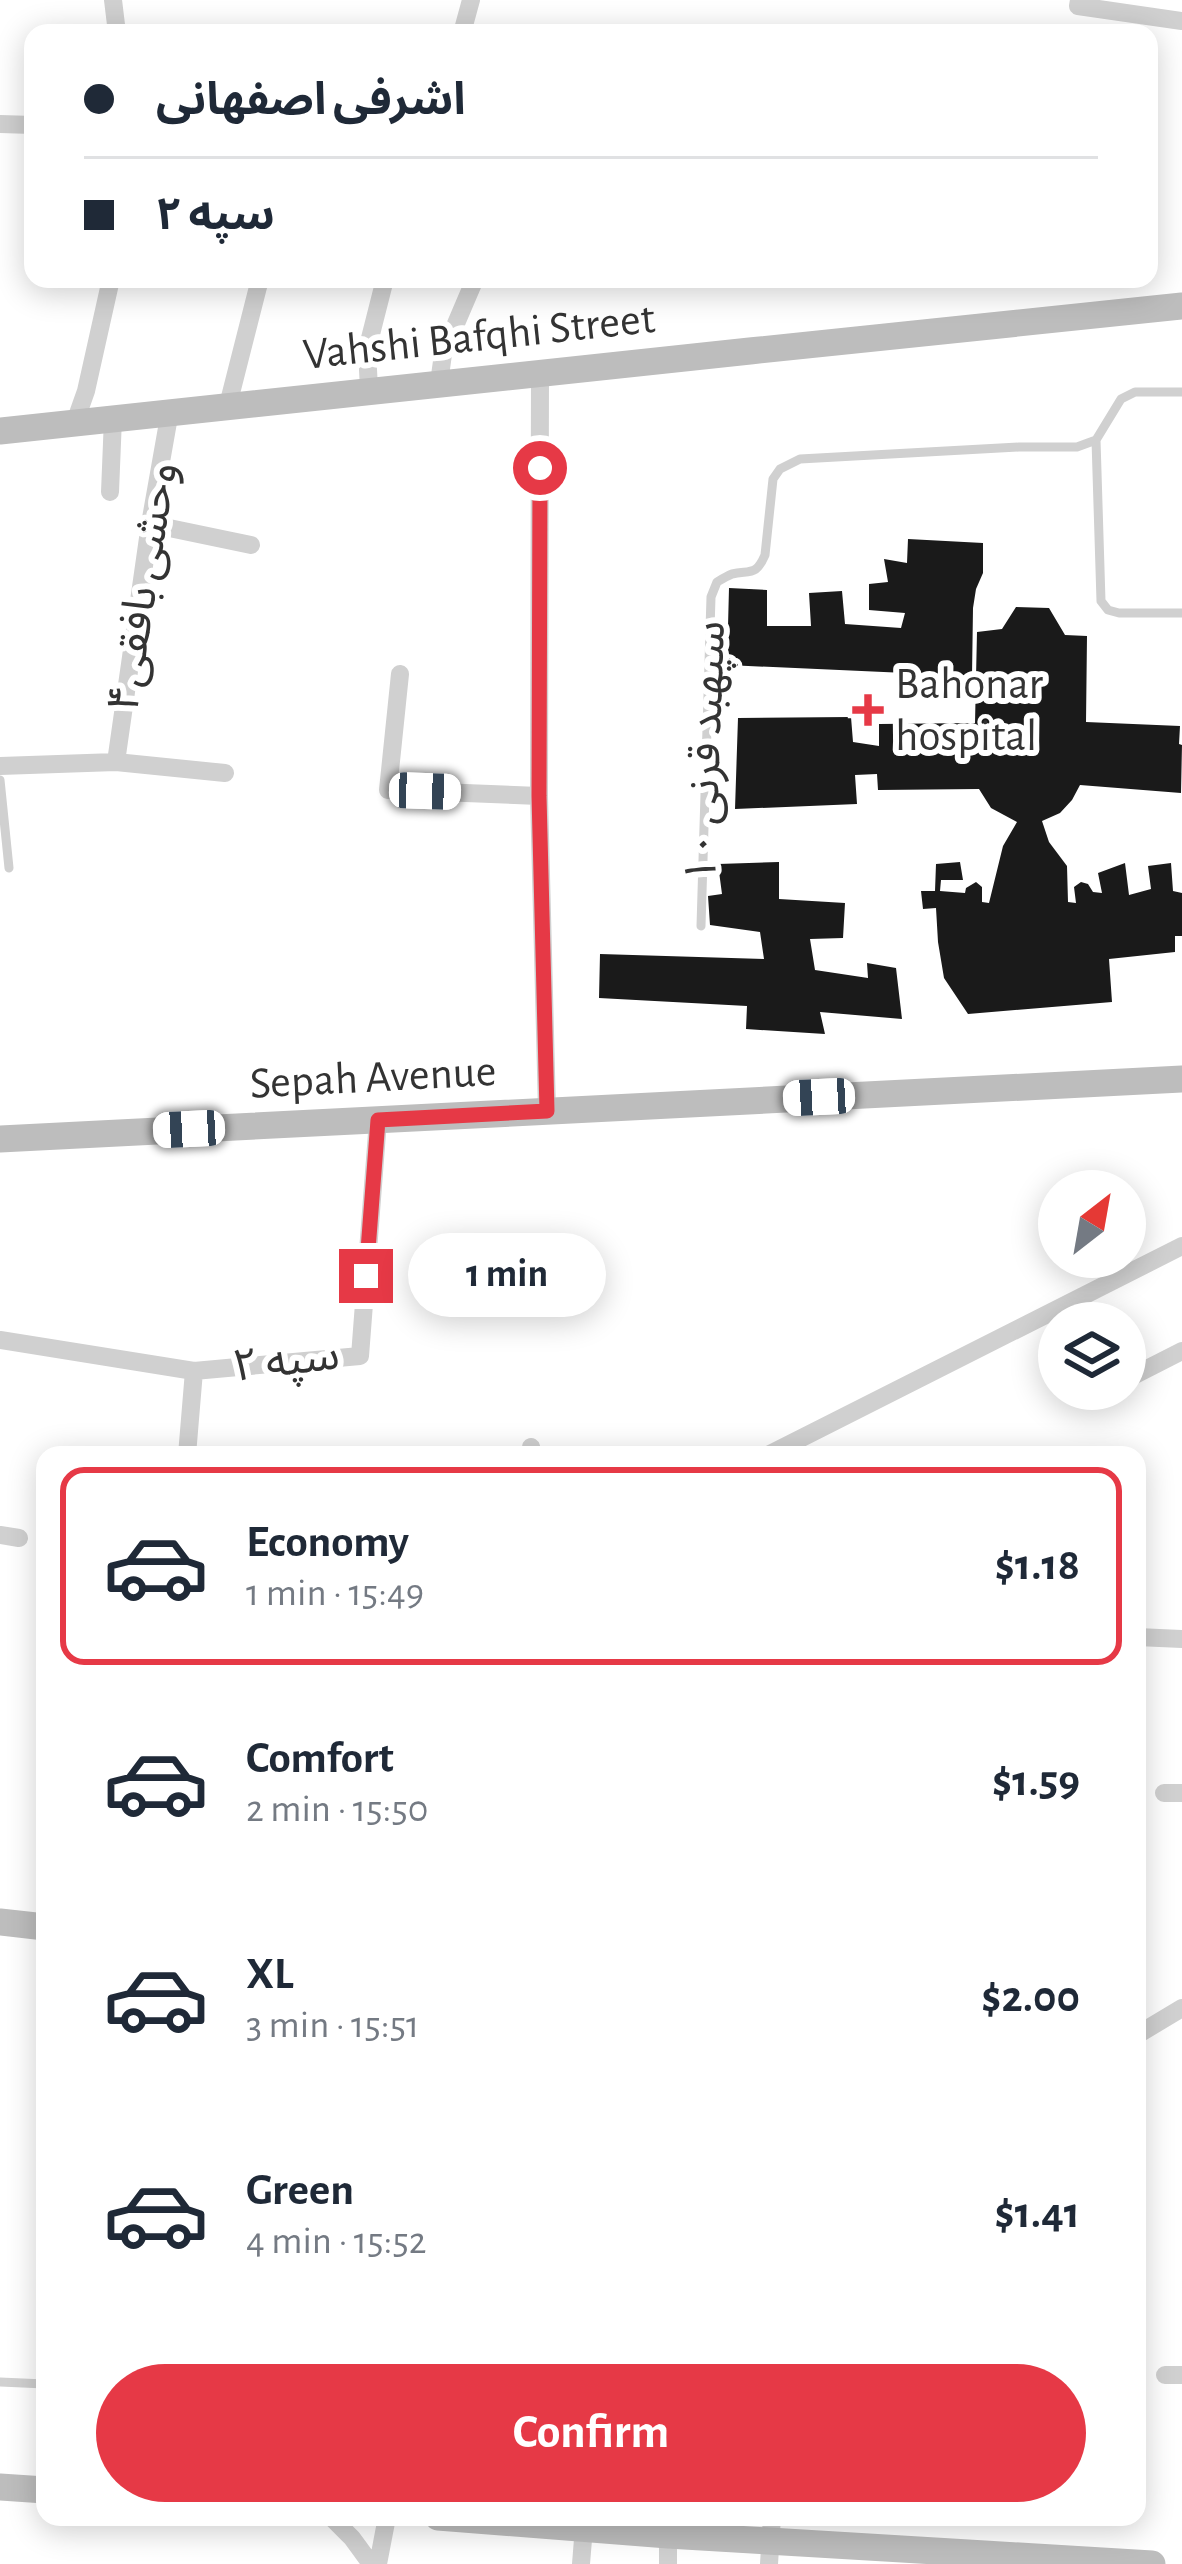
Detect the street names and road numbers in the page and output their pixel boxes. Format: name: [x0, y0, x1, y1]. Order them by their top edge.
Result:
street label: Vahshi Bafqhi Street: [301, 296, 657, 378]
street label: وحشی بافقی۴: [101, 459, 186, 715]
street label: سپهبد قرنی ۱۰: [679, 620, 737, 884]
street label: Sepah Avenue: [249, 1049, 497, 1107]
street label: سپه ۲: [230, 1332, 342, 1394]

